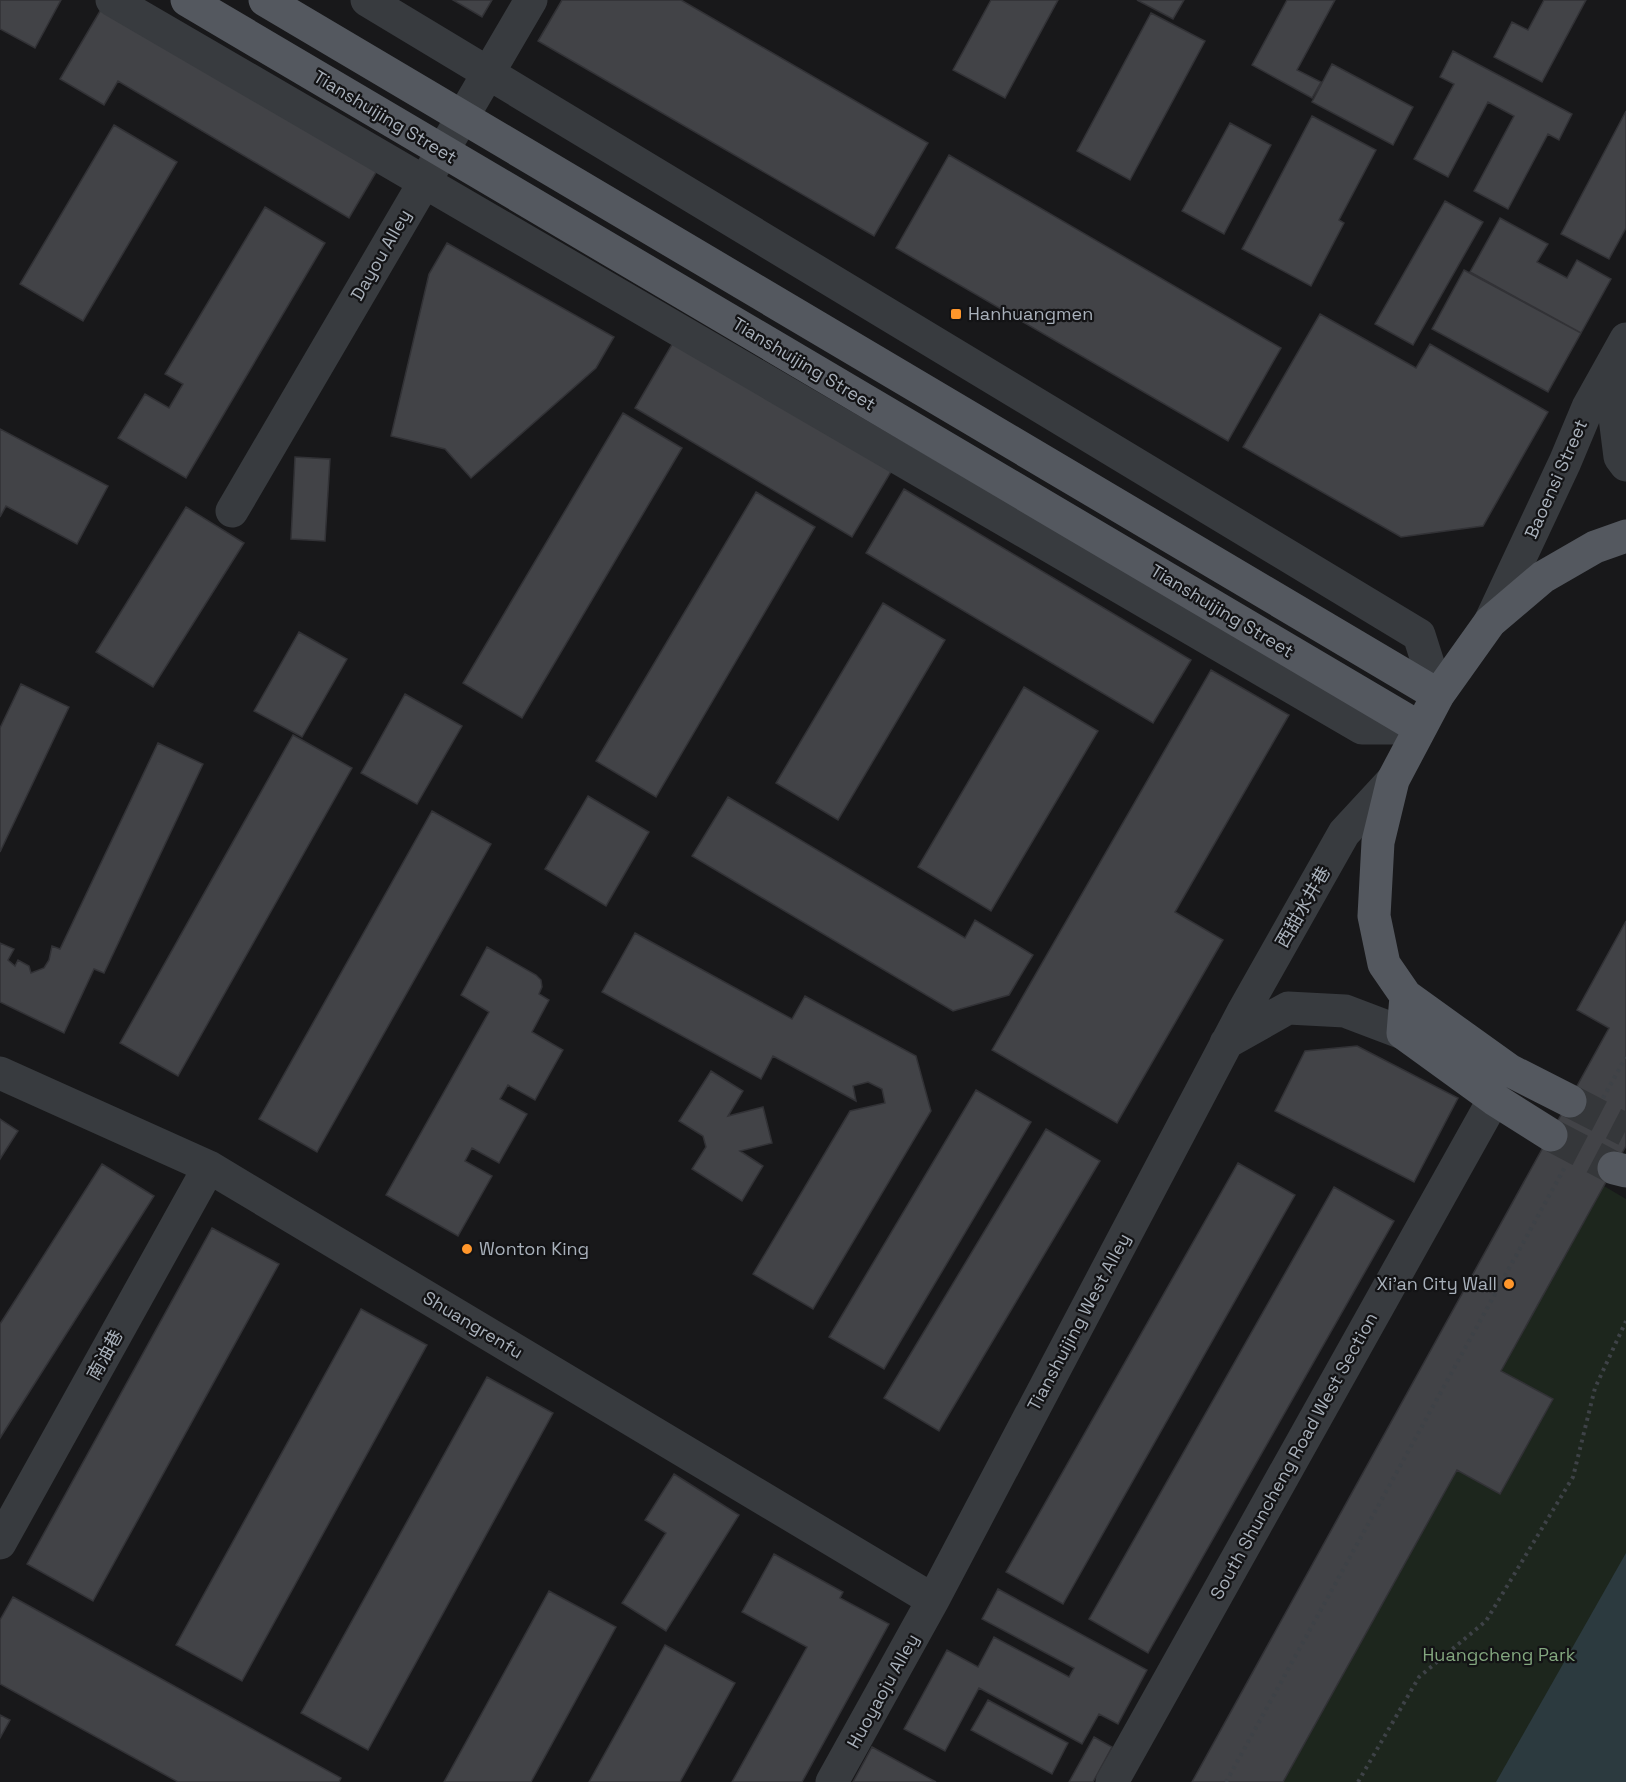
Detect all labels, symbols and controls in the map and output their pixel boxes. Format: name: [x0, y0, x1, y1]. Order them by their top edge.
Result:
street label: Tianshuijing Street: [309, 65, 461, 168]
street label: Dayou Alley: [345, 205, 416, 304]
place label: Hanhuangmen: [968, 302, 1093, 325]
marker: Hanhuangmen: [949, 307, 963, 321]
street label: Tianshuijing Street: [728, 312, 880, 415]
street label: Baoensi Street: [1519, 415, 1592, 542]
street label: Tianshuijing Street: [1146, 559, 1298, 662]
street label: 西甜水井巷: [1270, 862, 1335, 951]
street label: Tianshuijing West Alley: [1022, 1229, 1135, 1415]
place label: Wonton King: [479, 1237, 589, 1260]
marker: Wonton King: [460, 1242, 474, 1256]
place label: Xi'an City Wall: [1376, 1272, 1497, 1295]
marker: Xi'an City Wall: [1502, 1277, 1516, 1291]
street label: Shuangrenfu: [419, 1286, 528, 1363]
street label: South Shuncheng Road West Section: [1205, 1308, 1382, 1603]
street label: 南油巷: [81, 1326, 128, 1384]
street label: Huoyaoju Alley: [842, 1629, 924, 1752]
park label: Huangcheng Park: [1423, 1643, 1576, 1666]

